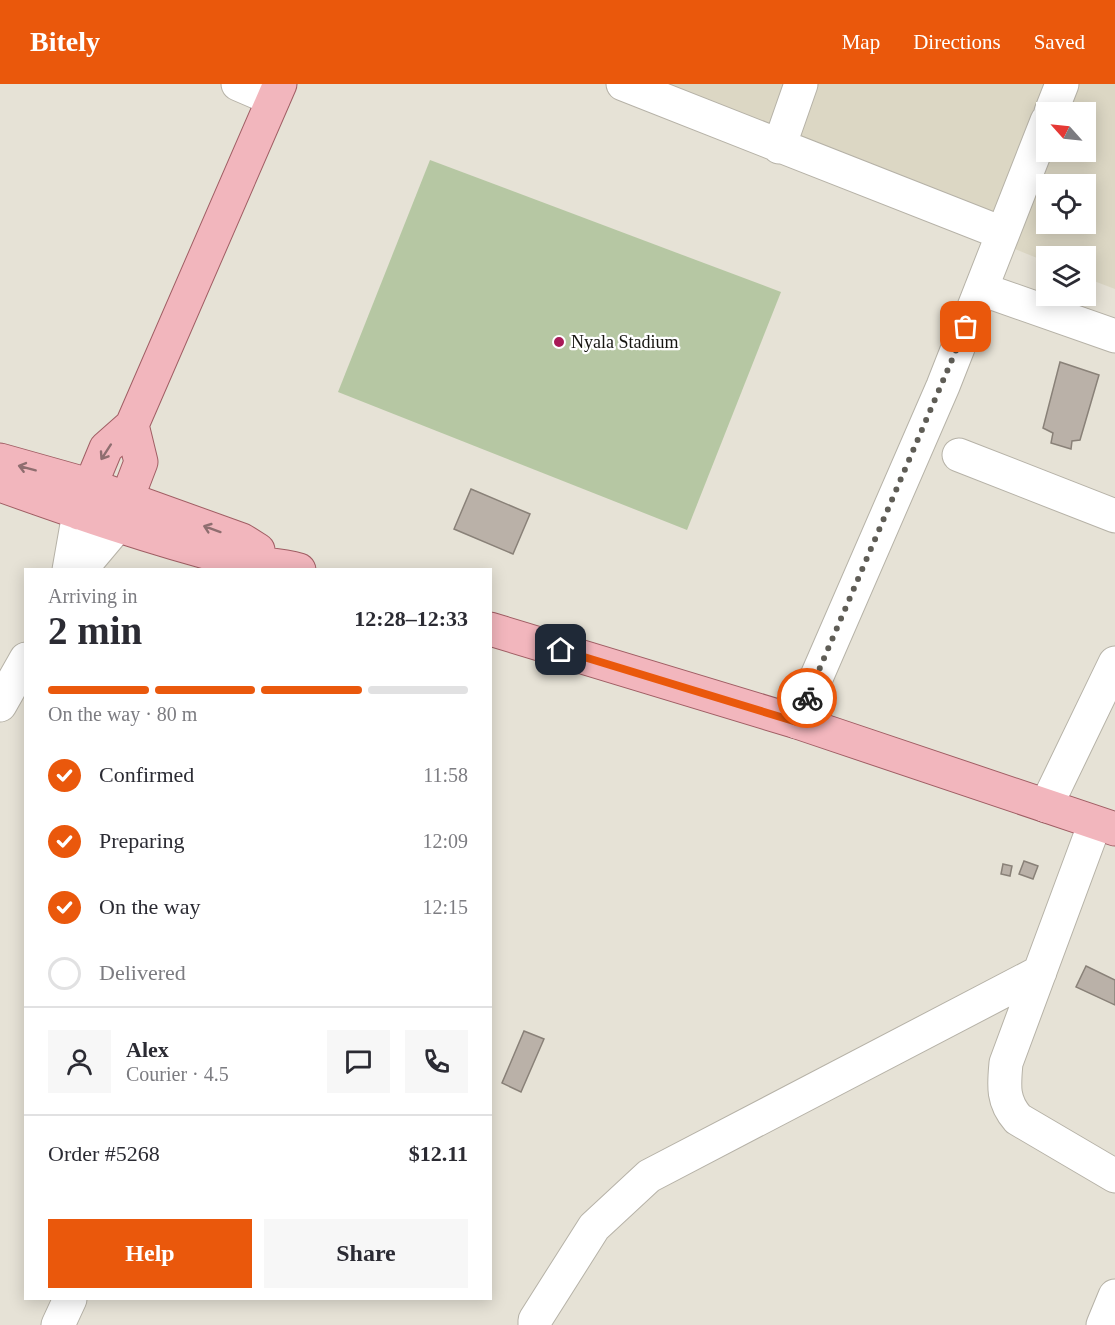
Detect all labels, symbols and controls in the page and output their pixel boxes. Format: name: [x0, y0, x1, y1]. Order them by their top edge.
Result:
text: Bitely: [30, 26, 100, 57]
text: Map: [842, 30, 880, 54]
text: Directions: [913, 30, 1001, 54]
text: Saved: [1034, 30, 1085, 54]
north arrow: [1036, 102, 1096, 162]
map controls: [1036, 102, 1096, 306]
button: locate: [1036, 174, 1096, 234]
button: layers: [1036, 246, 1096, 306]
pin: [940, 301, 991, 352]
icon: bag: [949, 310, 982, 343]
place label: Nyala Stadium: [571, 332, 678, 352]
marker: Nyala Stadium: [552, 335, 566, 349]
one-way arrow: [100, 443, 113, 460]
one-way arrow: [18, 461, 37, 473]
one-way arrow: [203, 523, 222, 534]
text: Arriving in: [48, 585, 137, 607]
text: 12:28–12:33: [354, 606, 468, 631]
text: 2 min: [48, 609, 142, 652]
pin: [535, 624, 586, 675]
icon: home: [544, 633, 577, 666]
courier: [777, 668, 837, 728]
icon: bike: [791, 682, 824, 715]
text: On the way · 80 m: [48, 703, 197, 725]
icon: check: [48, 759, 81, 792]
text: Confirmed: [99, 762, 194, 787]
text: 11:58: [423, 764, 468, 786]
icon: check: [48, 825, 81, 858]
text: Preparing: [99, 828, 185, 853]
text: 12:09: [422, 830, 468, 852]
icon: check: [48, 891, 81, 924]
text: On the way: [99, 894, 200, 919]
text: 12:15: [422, 896, 468, 918]
text: Delivered: [99, 960, 186, 985]
button: person: [48, 1030, 111, 1093]
button: chat: [327, 1030, 390, 1093]
button: phone: [405, 1030, 468, 1093]
text: Alex: [126, 1037, 169, 1062]
text: Courier · 4.5: [126, 1063, 229, 1085]
text: Order #5268: [48, 1141, 160, 1166]
text: $12.11: [409, 1141, 468, 1166]
button: Help: [48, 1219, 252, 1288]
button: Share: [264, 1219, 468, 1288]

